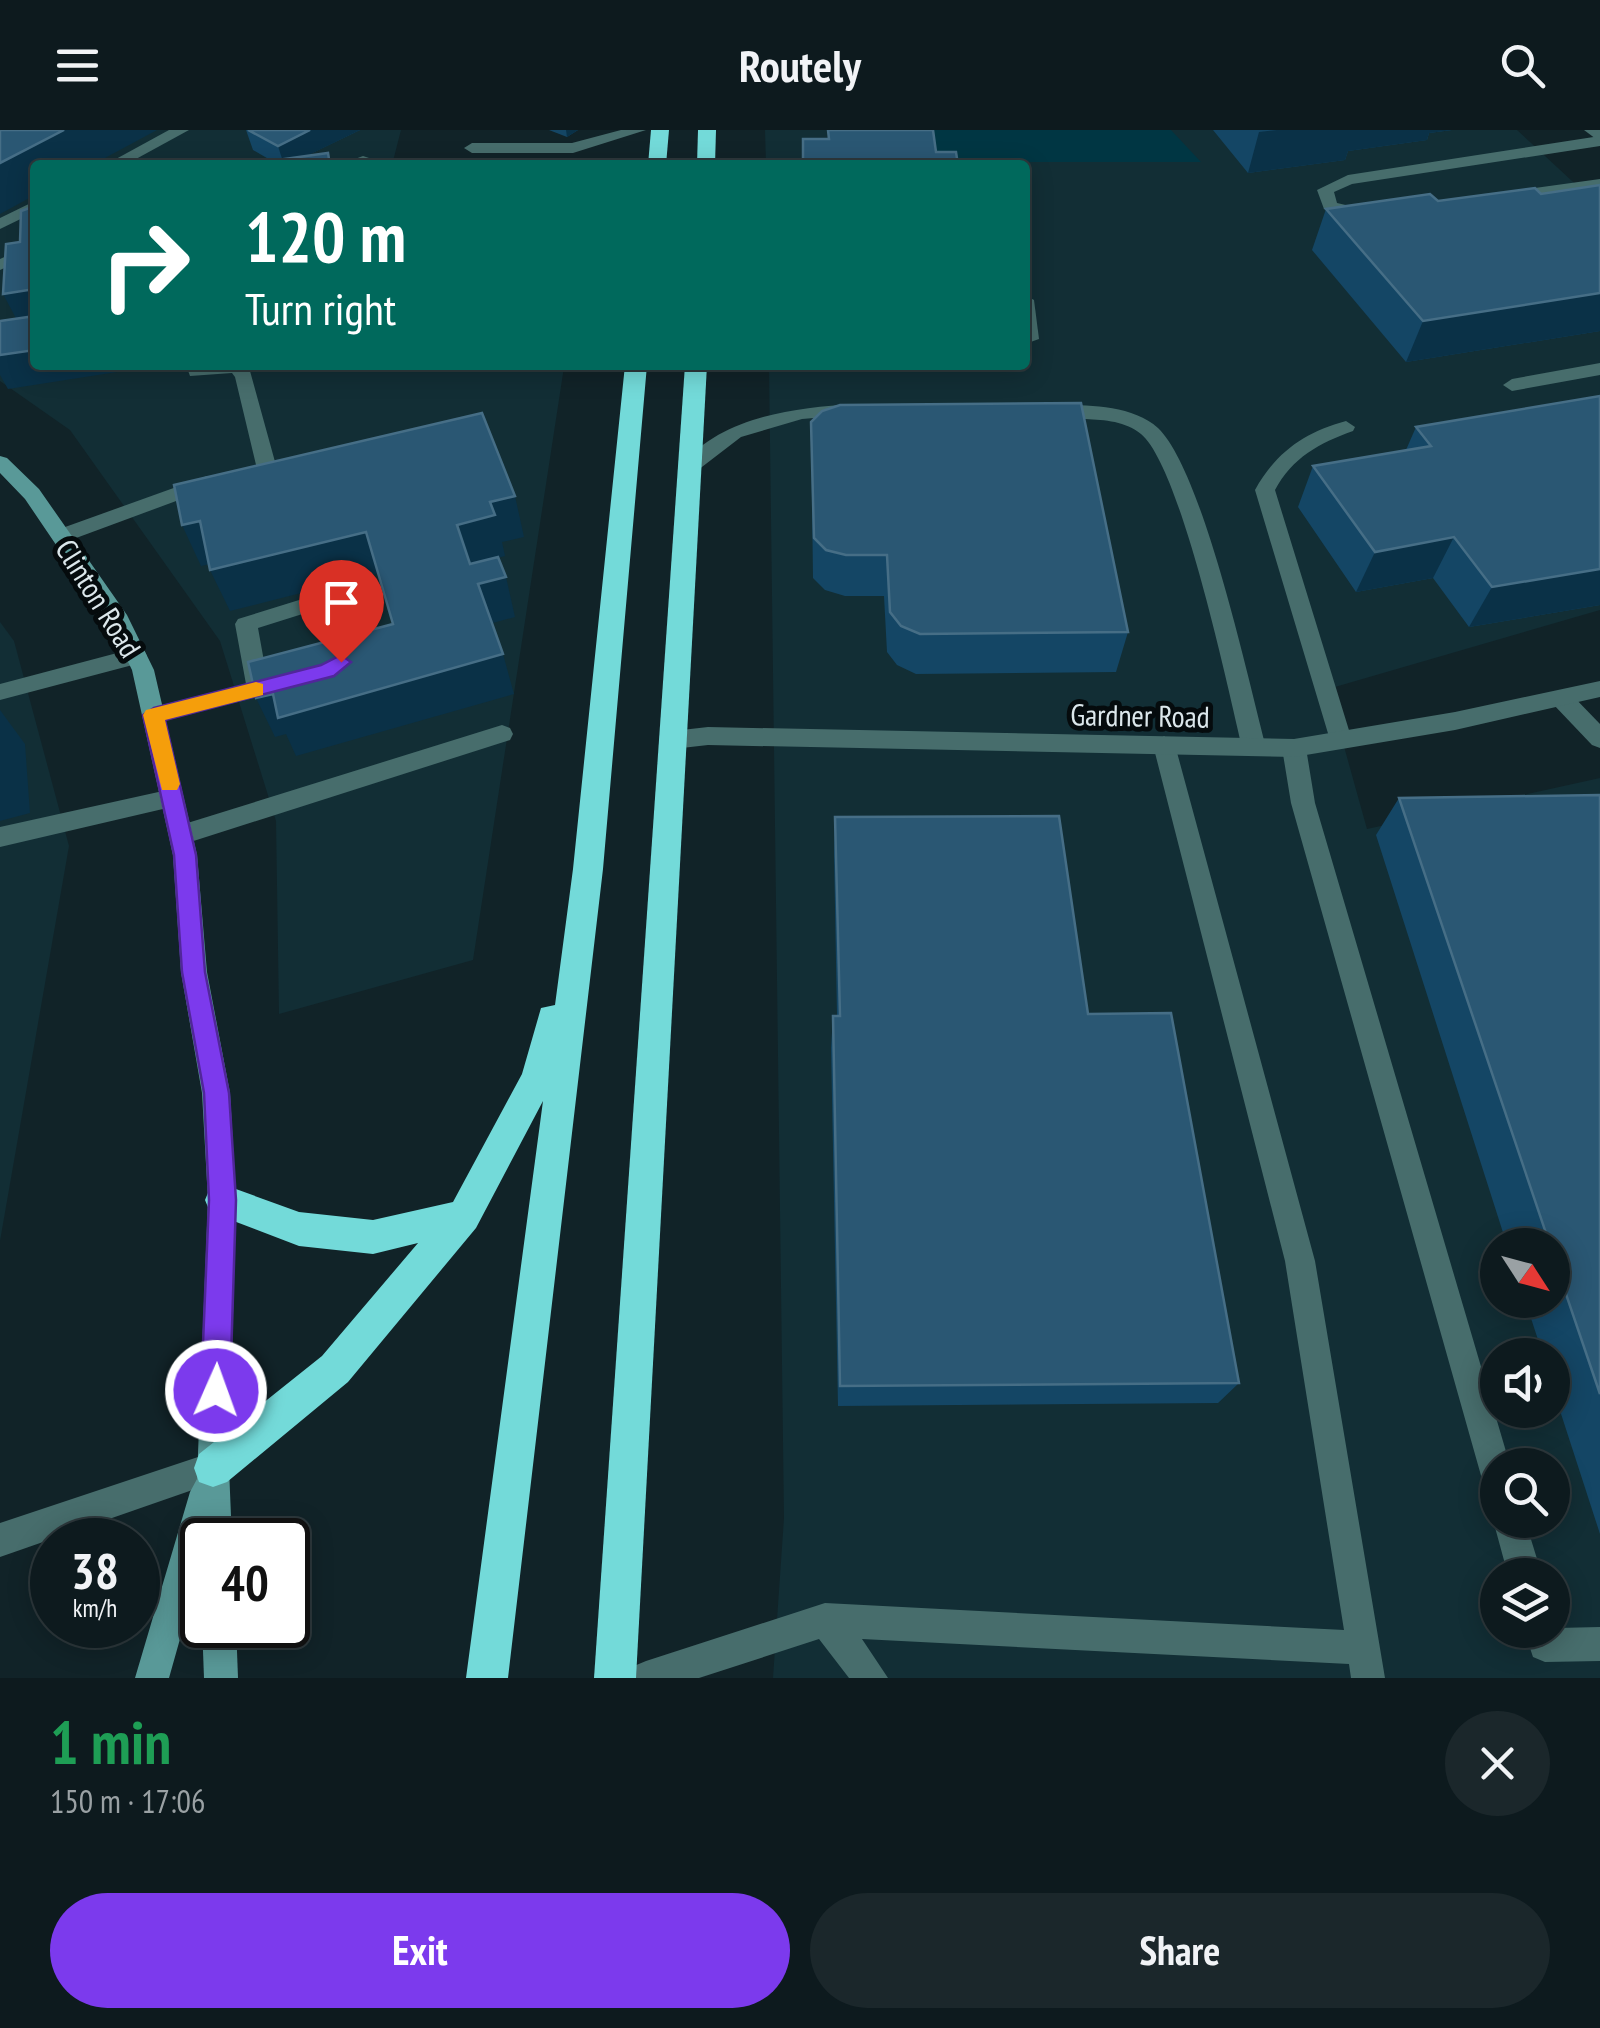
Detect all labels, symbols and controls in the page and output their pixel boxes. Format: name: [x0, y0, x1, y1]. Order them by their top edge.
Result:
text: Routely: [739, 36, 861, 94]
icon: menu: [50, 38, 105, 93]
icon: search: [1495, 38, 1550, 93]
text: 120 m: [245, 191, 406, 281]
icon: right: [80, 200, 210, 330]
text: Turn right: [245, 279, 396, 337]
street label: Clinton Road: [47, 532, 151, 664]
pin: [299, 560, 384, 663]
icon: arrive: [314, 575, 369, 630]
street label: Gardner Road: [1070, 694, 1210, 736]
north arrow: [1480, 1228, 1570, 1318]
map controls: [1480, 1228, 1570, 1648]
button: sound: [1480, 1338, 1570, 1428]
position arrow: [164, 1339, 268, 1443]
button: search: [1480, 1448, 1570, 1538]
speed limit sign: 40: [180, 1518, 310, 1648]
text: 38: [71, 1538, 119, 1603]
button: layers: [1480, 1558, 1570, 1648]
text: km/h: [73, 1592, 117, 1624]
text: 1 min: [50, 1703, 171, 1781]
button: close: [1445, 1711, 1550, 1816]
text: 150 m · 17:06: [50, 1780, 205, 1822]
button: Exit: [50, 1893, 790, 2008]
button: Share: [810, 1893, 1550, 2008]

